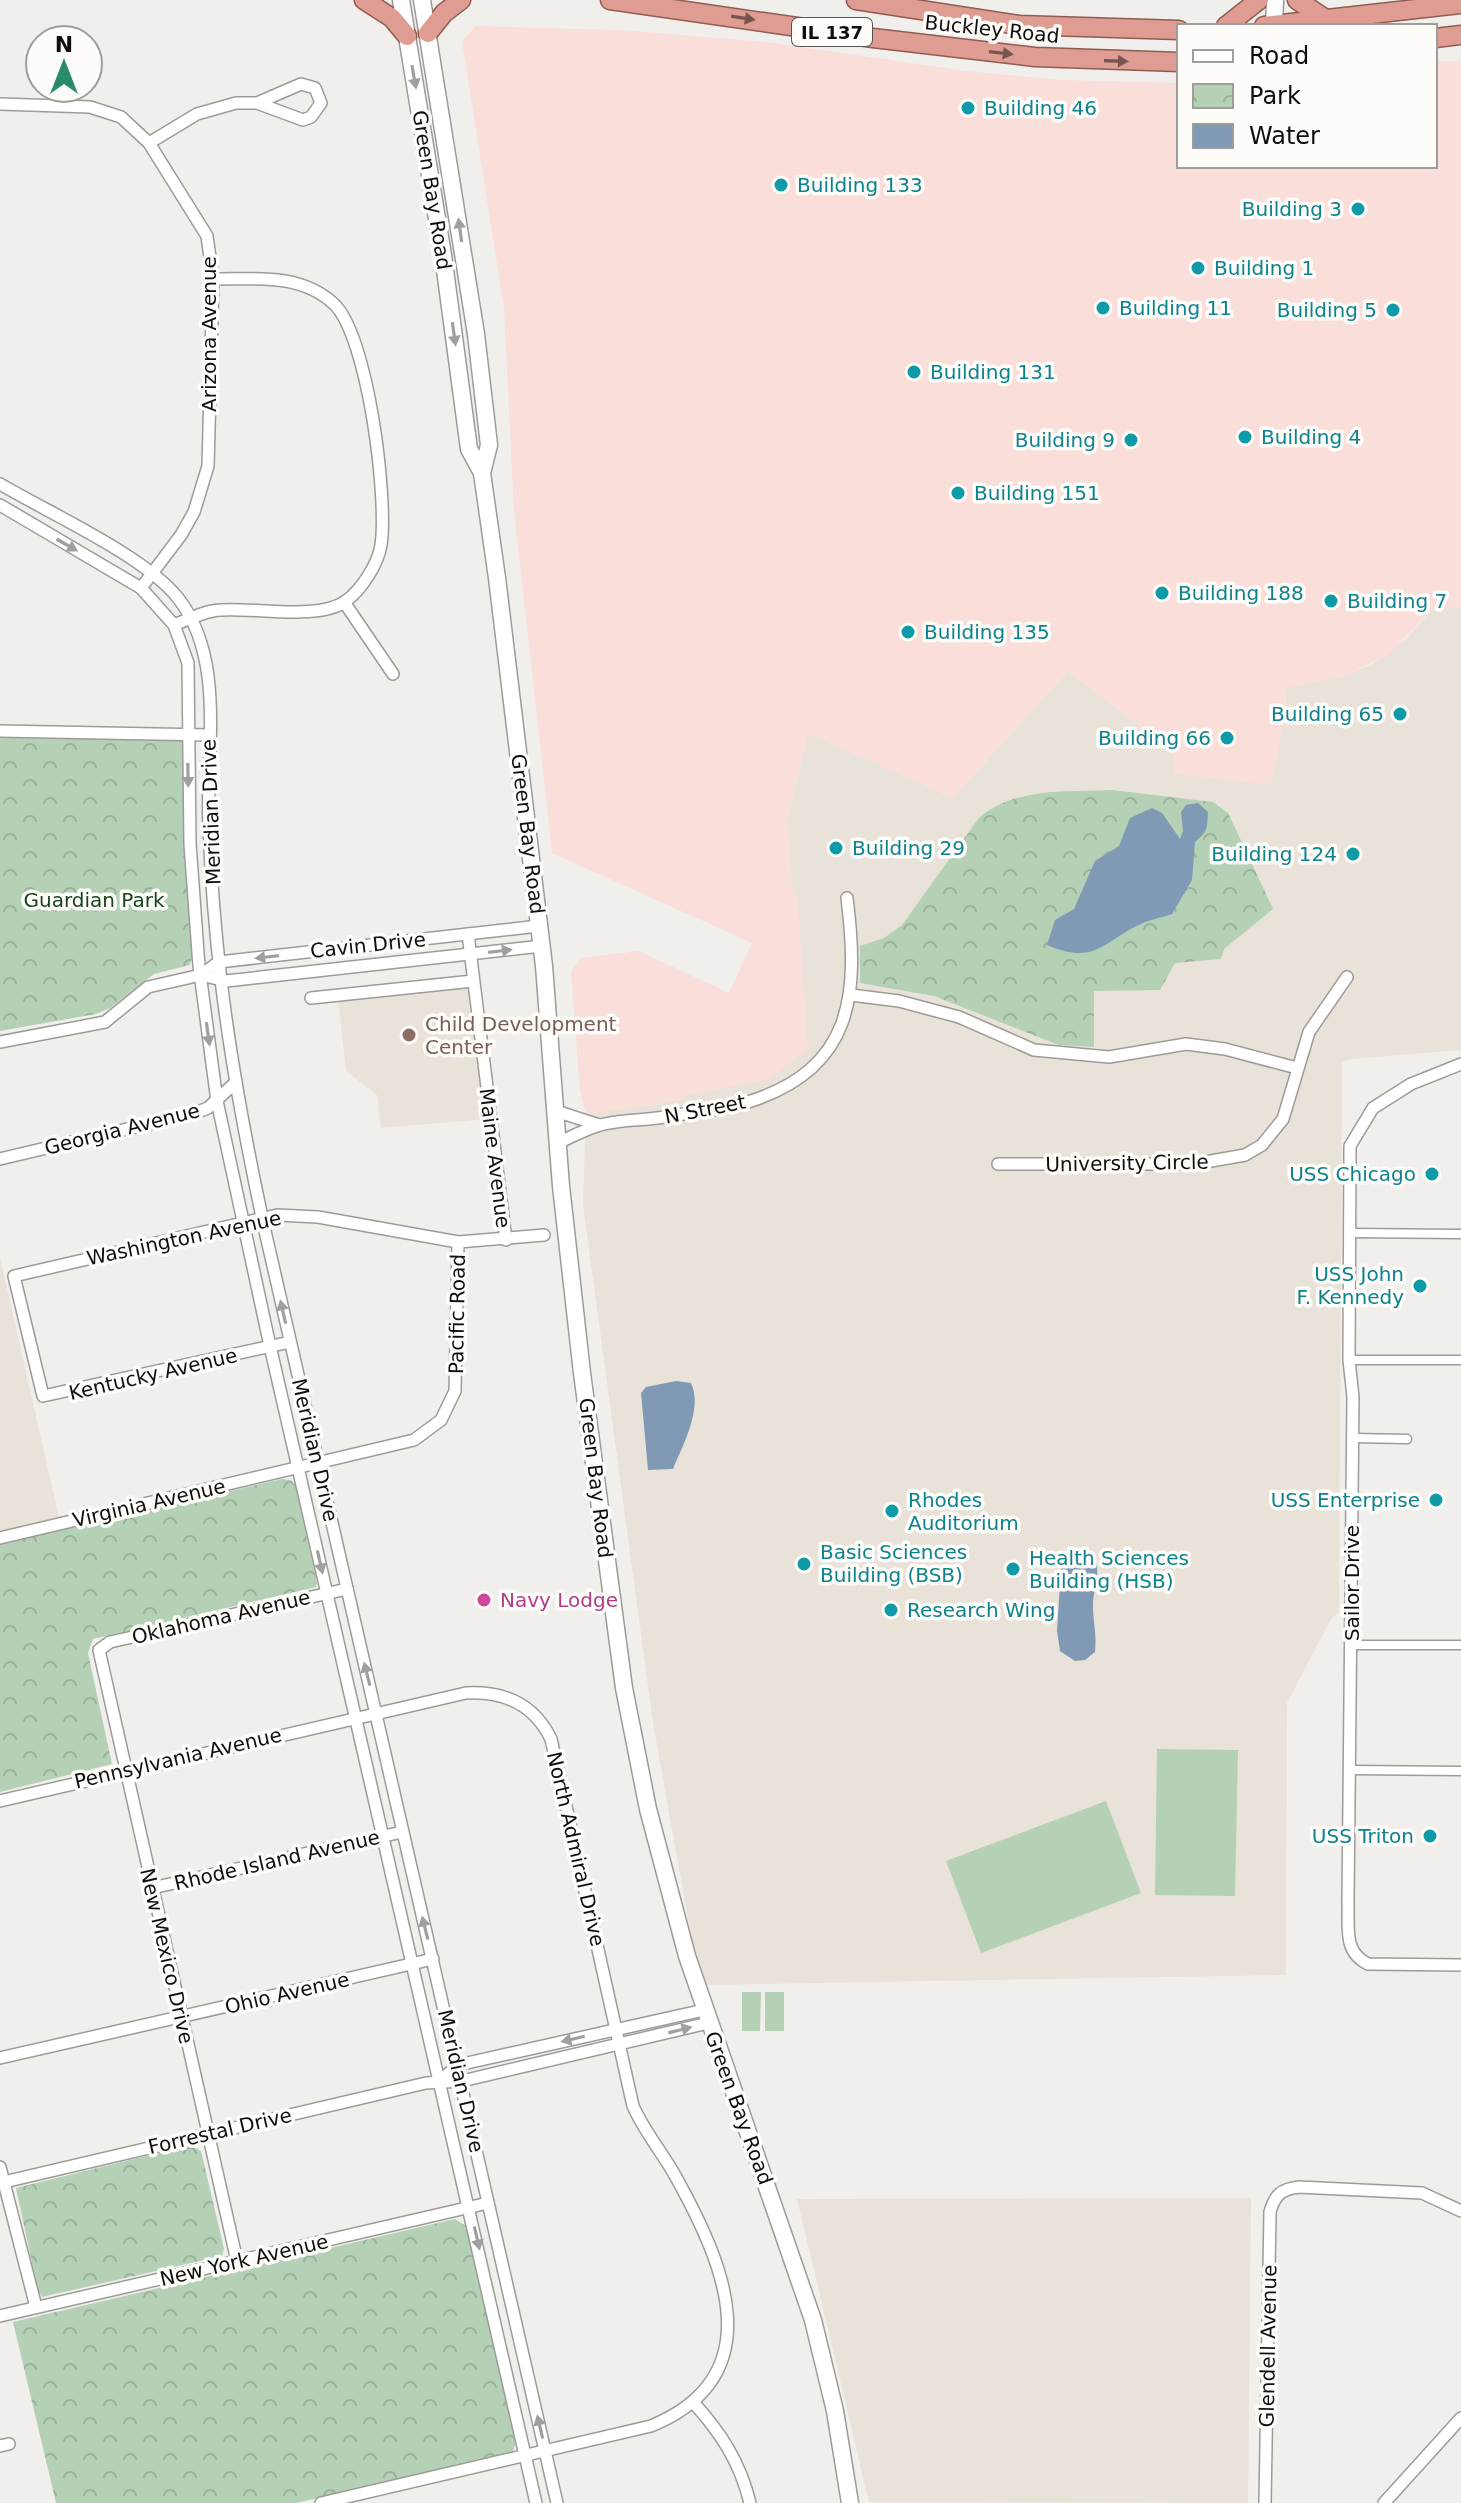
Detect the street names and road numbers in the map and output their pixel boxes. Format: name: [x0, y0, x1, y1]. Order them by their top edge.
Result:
street label: Buckley Road: [924, 10, 1060, 48]
road number: IL 137: [792, 18, 872, 46]
street label: Green Bay Road: [408, 108, 456, 272]
street label: Arizona Avenue: [197, 256, 221, 412]
street label: Meridian Drive: [196, 739, 226, 885]
street label: Green Bay Road: [506, 752, 550, 916]
street label: Cavin Drive: [309, 927, 427, 963]
street label: Maine Avenue: [475, 1087, 515, 1229]
street label: N Street: [662, 1089, 748, 1129]
street label: Georgia Avenue: [42, 1098, 202, 1160]
street label: University Circle: [1045, 1150, 1209, 1176]
street label: Washington Avenue: [85, 1206, 283, 1270]
street label: Pacific Road: [444, 1254, 470, 1374]
street label: Kentucky Avenue: [67, 1343, 239, 1405]
street label: Meridian Drive: [287, 1376, 343, 1524]
street label: Green Bay Road: [574, 1396, 618, 1560]
street label: Virginia Avenue: [70, 1474, 228, 1532]
street label: Sailor Drive: [1340, 1525, 1364, 1641]
street label: Oklahoma Avenue: [129, 1585, 313, 1649]
street label: Pennsylvania Avenue: [72, 1722, 284, 1794]
street label: North Admiral Drive: [542, 1749, 610, 1949]
street label: Rhode Island Avenue: [172, 1825, 382, 1895]
street label: New Mexico Drive: [135, 1866, 199, 2046]
street label: Ohio Avenue: [222, 1967, 352, 2019]
street label: Meridian Drive: [433, 2007, 489, 2155]
street label: Green Bay Road: [700, 2028, 778, 2188]
street label: Forrestal Drive: [146, 2103, 294, 2159]
street label: New York Avenue: [157, 2229, 331, 2291]
street label: Glendell Avenue: [1255, 2264, 1281, 2428]

